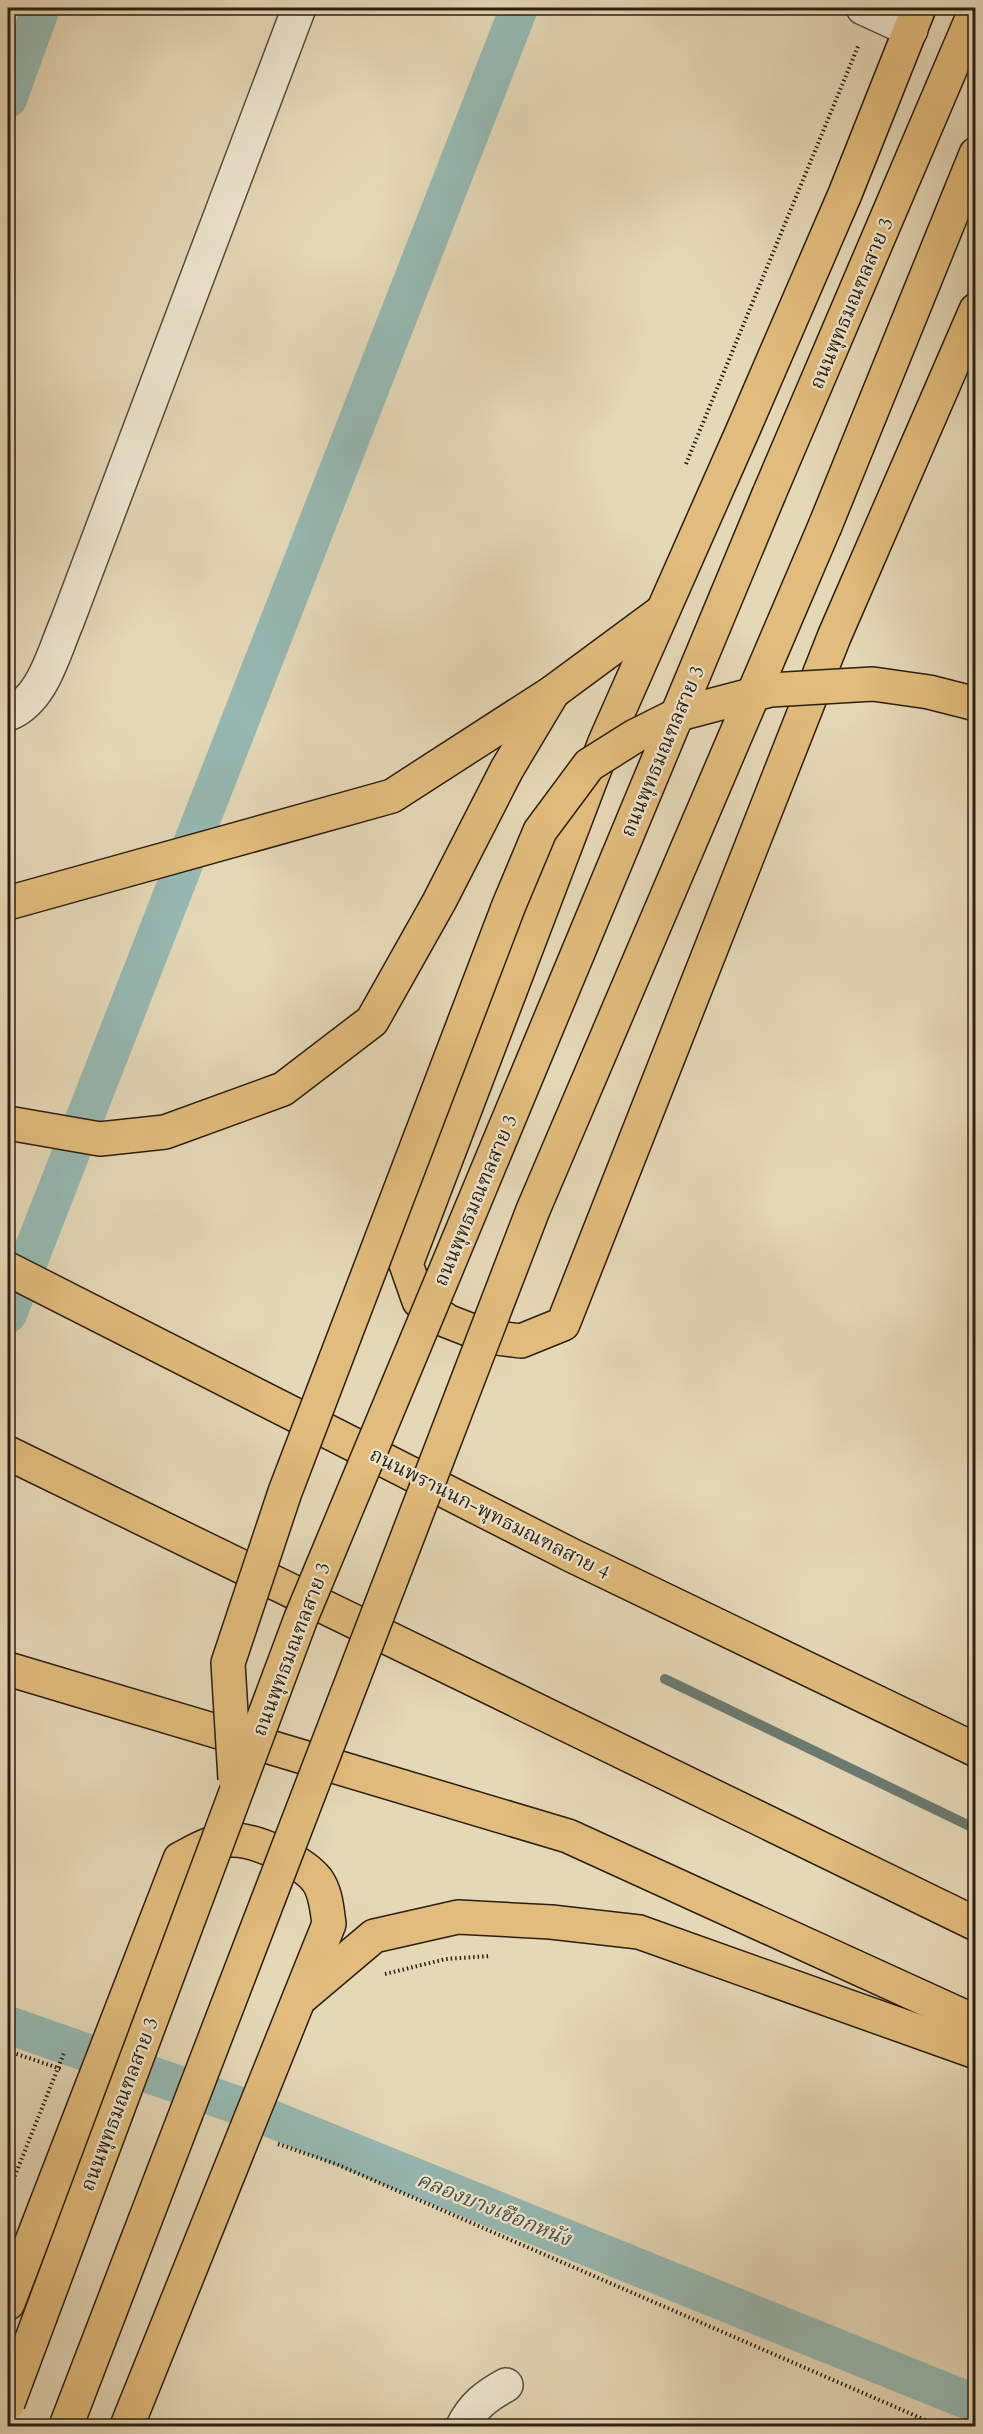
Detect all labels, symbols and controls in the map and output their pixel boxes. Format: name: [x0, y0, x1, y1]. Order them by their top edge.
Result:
street label: ถนนพุทธมณฑลสาย 3: [803, 213, 900, 393]
street label: ถนนพุทธมณฑลสาย 3: [614, 661, 711, 841]
street label: ถนนพุทธมณฑลสาย 3: [427, 1110, 524, 1290]
street label: ถนนพรานนก-พุทธมณฑลสาย 4: [365, 1441, 614, 1586]
street label: ถนนพุทธมณฑลสาย 3: [246, 1558, 337, 1740]
street label: ถนนพุทธมณฑลสาย 3: [74, 2013, 165, 2195]
water label: คลองบางเชือกหนัง: [412, 2165, 577, 2254]

